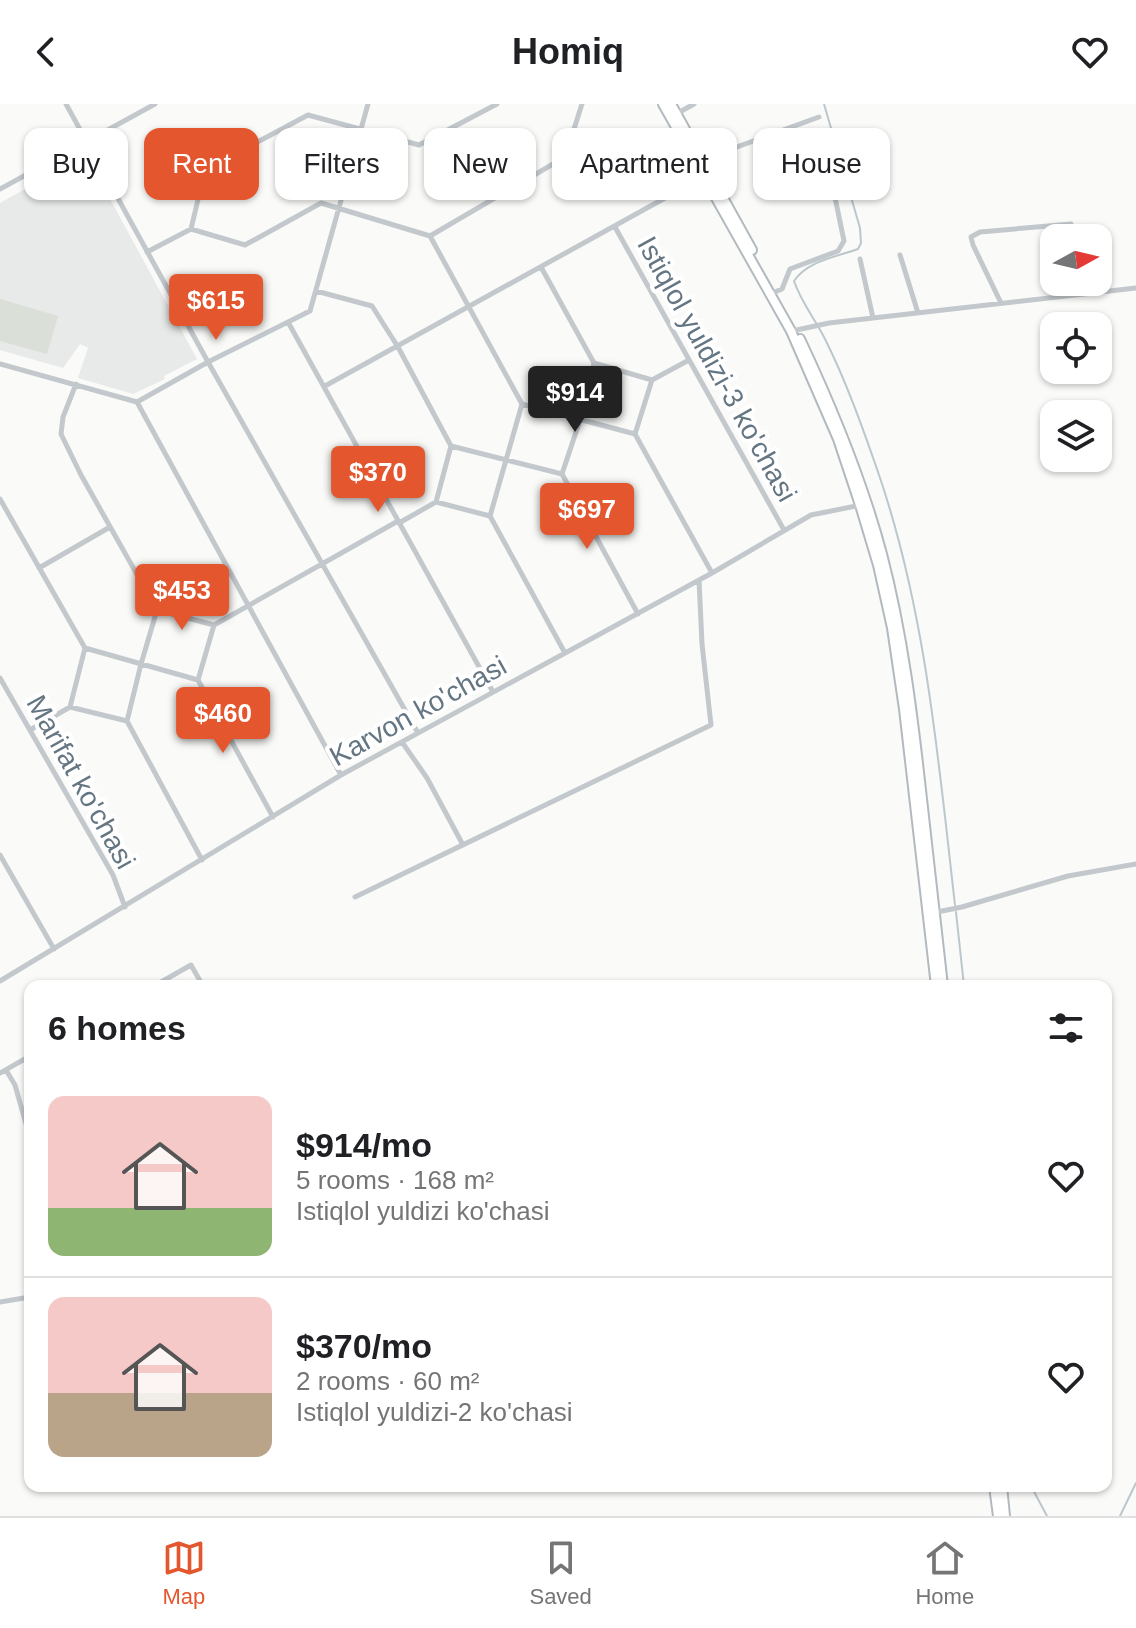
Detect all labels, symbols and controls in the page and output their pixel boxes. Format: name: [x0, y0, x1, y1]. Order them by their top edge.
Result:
icon: back: [24, 30, 68, 74]
icon: heart: [1068, 30, 1112, 74]
text: Homiq: [512, 31, 624, 72]
chip: Buy: [24, 128, 128, 200]
chip: Rent: [144, 128, 259, 200]
chip: Filters: [275, 128, 408, 200]
chip: New: [424, 128, 536, 200]
chip: Apartment: [552, 128, 737, 200]
chip: House: [753, 128, 890, 200]
north arrow: [1040, 224, 1112, 296]
map controls: [1040, 224, 1112, 472]
street label: Istiqlol yuldizi-3 ko'chasi: [631, 231, 803, 507]
pin: $615: [169, 274, 263, 342]
text: $615: [187, 285, 245, 315]
button: locate: [1040, 312, 1112, 384]
pin: $914: [528, 366, 622, 434]
text: $914: [546, 377, 604, 407]
button: layers: [1040, 400, 1112, 472]
pin: $370: [331, 446, 425, 514]
text: $370: [349, 457, 407, 487]
pin: $697: [540, 483, 634, 551]
text: $697: [558, 494, 616, 524]
pin: $453: [135, 564, 229, 632]
text: $453: [153, 575, 211, 605]
street label: Karvon ko'chasi: [324, 650, 512, 772]
pin: $460: [176, 687, 270, 755]
street label: Marifat ko'chasi: [21, 690, 141, 874]
text: $460: [194, 698, 252, 728]
icon: filters: [1044, 1006, 1088, 1050]
text: 6 homes: [48, 1009, 186, 1047]
text: $914/mo: [296, 1126, 432, 1164]
icon: home: [112, 1128, 208, 1224]
icon: heart: [1044, 1154, 1088, 1198]
text: 5 rooms · 168 m²: [296, 1165, 494, 1195]
text: Istiqlol yuldizi ko'chasi: [296, 1196, 550, 1226]
text: $370/mo: [296, 1327, 432, 1365]
icon: home: [112, 1329, 208, 1425]
icon: heart: [1044, 1355, 1088, 1399]
text: 2 rooms · 60 m²: [296, 1366, 480, 1396]
text: Istiqlol yuldizi-2 ko'chasi: [296, 1397, 573, 1427]
tab: Map: [162, 1536, 206, 1610]
tab: Saved: [529, 1536, 592, 1610]
tab: Home: [915, 1536, 974, 1610]

